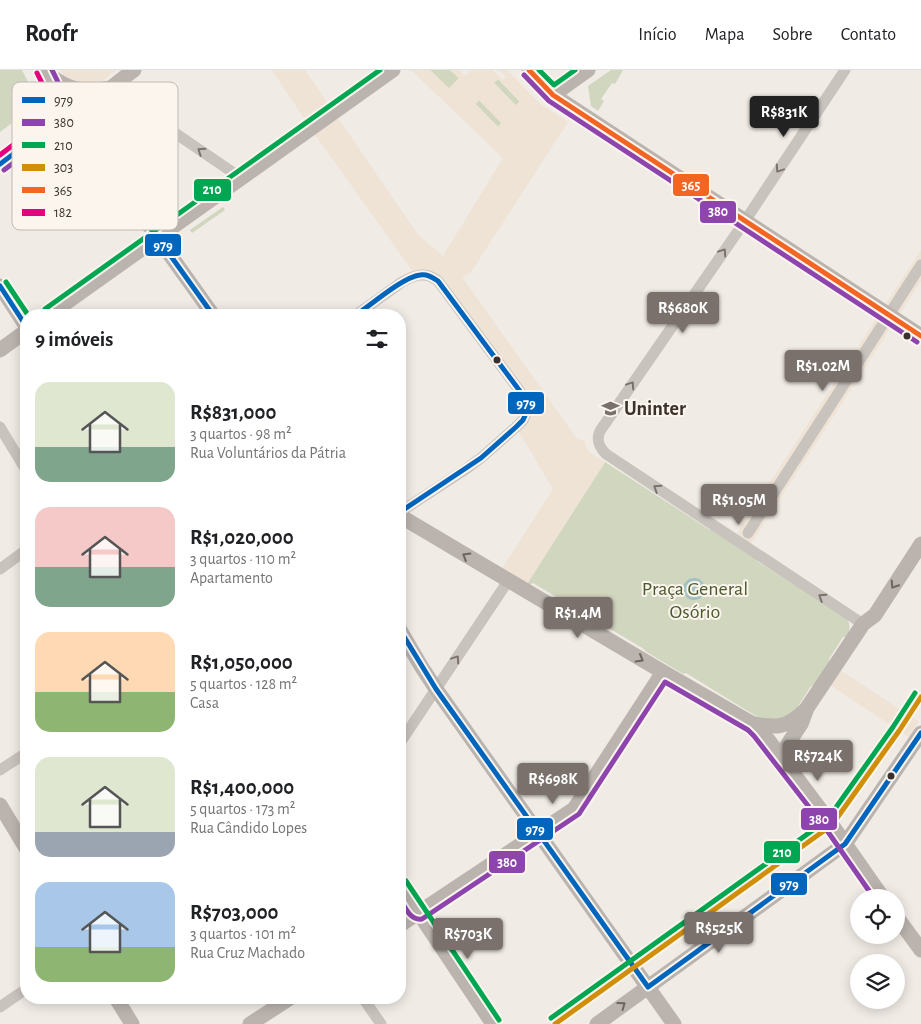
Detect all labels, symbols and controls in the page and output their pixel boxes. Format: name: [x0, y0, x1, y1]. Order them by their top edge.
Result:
text: Roofr: [25, 22, 78, 46]
text: Início: [638, 26, 677, 44]
text: Mapa: [705, 26, 745, 44]
text: Sobre: [773, 26, 813, 44]
text: Contato: [841, 26, 896, 44]
legend: [12, 82, 178, 230]
text: 979: [54, 94, 73, 108]
pin: R$831K: [743, 96, 825, 138]
text: R$831K: [761, 104, 807, 120]
text: 380: [54, 116, 74, 130]
text: 210: [54, 139, 73, 153]
one-way arrow: [197, 148, 207, 157]
text: 303: [54, 161, 73, 175]
one-way arrow: [776, 163, 785, 172]
line badge: 365: [672, 173, 710, 197]
line badge: 210: [193, 178, 232, 202]
text: 365: [682, 179, 700, 193]
text: 210: [203, 183, 221, 197]
text: 365: [54, 184, 72, 198]
line badge: 380: [699, 200, 737, 224]
text: 380: [708, 205, 728, 219]
text: 182: [54, 206, 72, 220]
line badge: 979: [144, 233, 182, 257]
text: 979: [153, 239, 173, 253]
one-way arrow: [717, 248, 726, 257]
pin: R$680K: [642, 292, 724, 334]
text: R$680K: [658, 300, 708, 316]
icon: filters: [363, 325, 391, 353]
text: 9 imóveis: [35, 329, 113, 350]
unlabelled marker: [902, 331, 912, 341]
pin: R$1.02M: [777, 350, 869, 392]
unlabelled marker: [492, 355, 502, 365]
text: R$1.02M: [796, 358, 850, 374]
one-way arrow: [625, 382, 634, 391]
line badge: 979: [507, 391, 545, 415]
text: 979: [516, 397, 536, 411]
school or university icon: Uninter: [600, 398, 620, 418]
place label: Uninter: [624, 399, 686, 419]
icon: home: [75, 402, 135, 462]
text: R$831,000: [190, 402, 276, 423]
text: 3 quartos · 98 m²: [190, 426, 292, 442]
text: Rua Voluntários da Pátria: [190, 445, 346, 461]
pin: R$1.05M: [693, 484, 785, 526]
one-way arrow: [654, 485, 663, 494]
text: R$1.05M: [712, 492, 766, 508]
icon: home: [75, 527, 135, 587]
text: R$1,020,000: [190, 527, 294, 548]
text: 3 quartos · 110 m²: [190, 551, 296, 567]
one-way arrow: [463, 552, 472, 562]
text: Apartamento: [190, 570, 273, 586]
park label: Praça General Osório: [642, 579, 748, 622]
one-way arrow: [891, 579, 900, 588]
one-way arrow: [819, 594, 828, 603]
pin: R$1.4M: [537, 596, 619, 639]
text: R$1.4M: [555, 605, 601, 621]
icon: home: [75, 652, 135, 712]
text: R$1,050,000: [190, 652, 293, 673]
one-way arrow: [635, 652, 644, 662]
one-way arrow: [450, 655, 459, 665]
text: 5 quartos · 128 m²: [190, 676, 297, 692]
text: Casa: [190, 695, 219, 711]
pin: R$724K: [777, 740, 859, 782]
text: R$724K: [794, 748, 842, 764]
pin: R$698K: [512, 762, 594, 805]
text: R$698K: [528, 771, 578, 787]
unlabelled marker: [886, 771, 896, 781]
icon: home: [75, 777, 135, 837]
text: R$1,400,000: [190, 777, 294, 798]
text: 5 quartos · 173 m²: [190, 801, 295, 817]
line badge: 380: [800, 807, 838, 831]
text: 380: [809, 813, 829, 827]
line badge: 979: [516, 817, 554, 841]
text: Rua Cândido Lopes: [190, 820, 307, 836]
text: 979: [525, 823, 545, 837]
line badge: 210: [763, 840, 801, 864]
text: 210: [773, 846, 791, 860]
line badge: 380: [488, 850, 526, 874]
text: 380: [497, 856, 517, 870]
line badge: 979: [770, 872, 808, 896]
text: 979: [779, 878, 799, 892]
map controls: [850, 889, 905, 1009]
button: locate: [850, 889, 905, 944]
icon: home: [75, 902, 135, 962]
text: R$703,000: [190, 902, 279, 923]
pin: R$525K: [678, 912, 760, 954]
pin: R$703K: [427, 918, 509, 960]
text: R$525K: [695, 920, 743, 936]
text: 3 quartos · 101 m²: [190, 926, 296, 942]
text: R$703K: [444, 926, 492, 942]
text: Rua Cruz Machado: [190, 945, 305, 961]
button: layers: [850, 954, 905, 1009]
one-way arrow: [616, 1003, 625, 1011]

